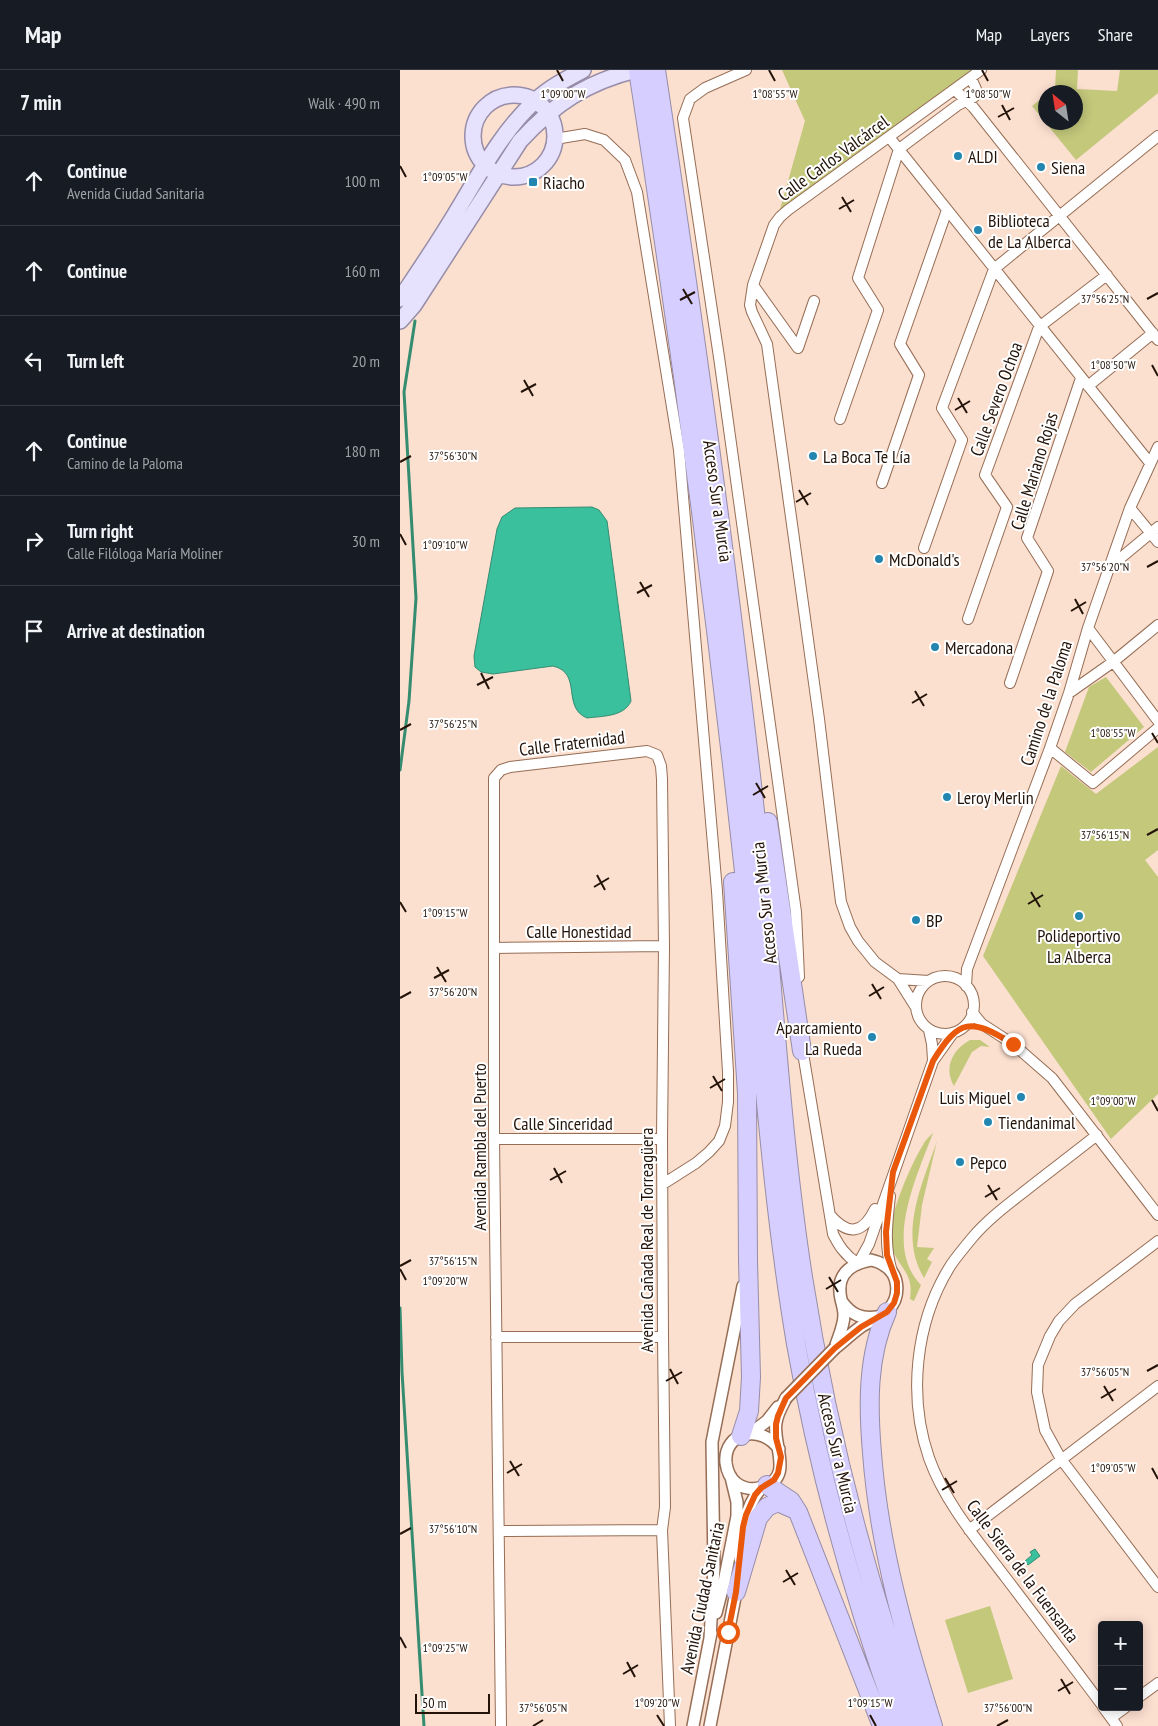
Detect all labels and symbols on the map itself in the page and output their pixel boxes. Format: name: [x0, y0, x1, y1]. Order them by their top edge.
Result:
north arrow: [1038, 85, 1083, 130]
text: 1°09'00"W: [540, 86, 586, 101]
text: 1°08'55"W: [752, 86, 798, 101]
text: 1°08'50"W: [965, 86, 1011, 101]
street label: Calle Carlos Valcárcel: [773, 110, 894, 206]
place label: ALDI: [968, 145, 998, 168]
marker: ALDI: [952, 150, 964, 162]
place label: Siena: [1051, 156, 1085, 179]
marker: Siena: [1035, 161, 1047, 173]
text: 1°09'05"W: [422, 169, 468, 184]
place label: Riacho: [543, 171, 585, 194]
marker: Riacho: [527, 176, 539, 188]
place label: Biblioteca de La Alberca: [988, 209, 1071, 253]
marker: Biblioteca de La Alberca: [972, 224, 984, 236]
text: 37°56'25"N: [1081, 291, 1129, 306]
street label: Calle Severo Ochoa: [965, 339, 1027, 459]
text: 1°08'50"W: [1090, 357, 1136, 372]
street label: Calle Mariano Rojas: [1005, 409, 1063, 533]
street label: Acceso Sur a Murcia: [698, 439, 738, 563]
place label: La Boca Te Lía: [823, 445, 910, 468]
text: 37°56'30"N: [429, 448, 477, 463]
marker: La Boca Te Lía: [807, 450, 819, 462]
text: 1°09'10"W: [422, 537, 468, 552]
place label: McDonald's: [889, 548, 960, 571]
marker: McDonald's: [873, 553, 885, 565]
text: 37°56'20"N: [1081, 559, 1129, 574]
place label: Mercadona: [945, 636, 1013, 659]
street label: Camino de la Paloma: [1015, 637, 1077, 769]
marker: Mercadona: [929, 641, 941, 653]
text: 37°56'25"N: [429, 716, 477, 731]
street label: Calle Fraternidad: [518, 725, 626, 761]
text: 1°08'55"W: [1090, 725, 1136, 740]
place label: Leroy Merlin: [957, 786, 1034, 809]
marker: Leroy Merlin: [941, 791, 953, 803]
text: 37°56'15"N: [1081, 827, 1129, 842]
street label: Acceso Sur a Murcia: [746, 841, 782, 965]
text: 1°09'15"W: [422, 905, 468, 920]
place label: BP: [926, 909, 943, 932]
marker: Polideportivo La Alberca: [1073, 910, 1085, 922]
marker: BP: [910, 914, 922, 926]
street label: Calle Honestidad: [526, 920, 632, 943]
place label: Polideportivo La Alberca: [1037, 924, 1121, 968]
text: 37°56'20"N: [429, 984, 477, 999]
place label: Aparcamiento La Rueda: [776, 1016, 862, 1060]
marker: Aparcamiento La Rueda: [866, 1031, 878, 1043]
route end: [1002, 1033, 1025, 1056]
street label: Avenida Rambla del Puerto: [468, 1063, 491, 1231]
place label: Luis Miguel: [940, 1086, 1012, 1109]
marker: Luis Miguel: [1015, 1091, 1027, 1103]
text: 1°09'00"W: [1090, 1093, 1136, 1108]
place label: Tiendanimal: [998, 1111, 1076, 1134]
street label: Calle Sinceridad: [513, 1112, 613, 1135]
marker: Tiendanimal: [982, 1116, 994, 1128]
street label: Avenida Cañada Real de Torreagüera: [635, 1128, 658, 1352]
place label: Pepco: [970, 1151, 1007, 1174]
marker: Pepco: [954, 1156, 966, 1168]
text: 37°56'15"N: [429, 1253, 477, 1268]
text: 1°09'20"W: [422, 1273, 468, 1288]
text: 37°56'05"N: [1081, 1364, 1129, 1379]
street label: Acceso Sur a Murcia: [813, 1391, 863, 1515]
text: 1°09'05"W: [1090, 1460, 1136, 1475]
street label: Calle Sierra de la Fuensanta: [962, 1495, 1084, 1647]
street label: Avenida Ciudad Sanitaria: [675, 1520, 729, 1676]
text: 37°56'10"N: [429, 1521, 477, 1536]
route start: [717, 1621, 740, 1644]
text: 1°09'25"W: [422, 1640, 468, 1655]
scale bar: [415, 1691, 490, 1714]
text: 1°09'20"W: [634, 1695, 680, 1710]
text: 1°09'15"W: [847, 1695, 893, 1710]
text: 37°56'05"N: [519, 1700, 567, 1715]
text: 37°56'00"N: [984, 1700, 1032, 1715]

